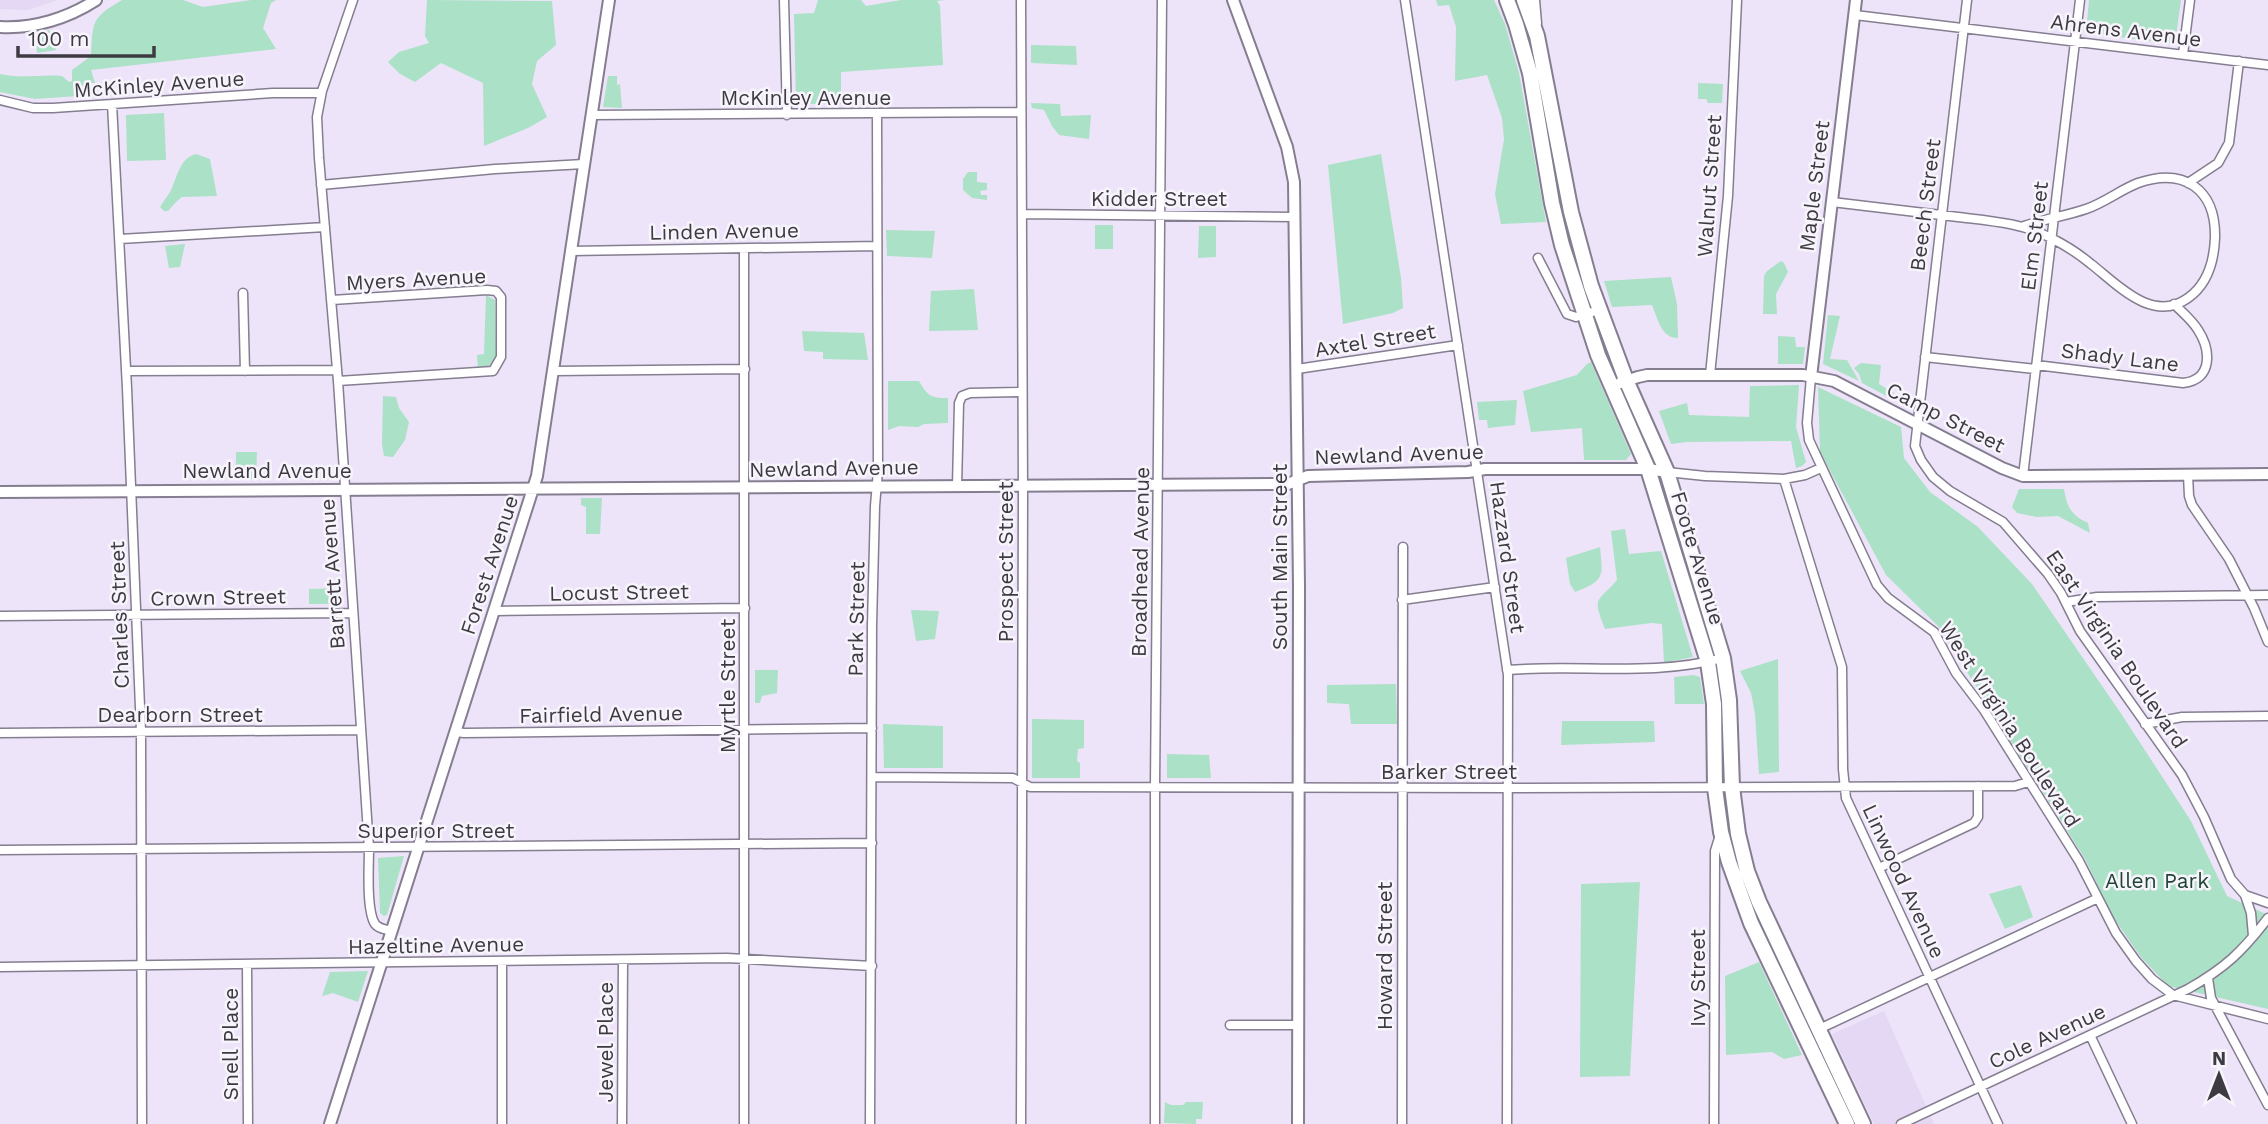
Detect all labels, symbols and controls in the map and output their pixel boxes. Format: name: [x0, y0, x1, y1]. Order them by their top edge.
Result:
street label: Ahrens Avenue: [2049, 8, 2203, 52]
scale bar: [18, 14, 154, 58]
text: 100 m: [28, 26, 90, 51]
street label: McKinley Avenue: [73, 66, 245, 102]
street label: McKinley Avenue: [721, 85, 891, 110]
street label: Walnut Street: [1692, 114, 1726, 258]
street label: Maple Street: [1794, 119, 1834, 253]
street label: Beech Street: [1904, 137, 1946, 273]
street label: Elm Street: [2015, 180, 2053, 292]
street label: Kidder Street: [1091, 186, 1227, 211]
street label: Linden Avenue: [649, 217, 799, 245]
street label: Myers Avenue: [345, 263, 487, 295]
street label: Axtel Street: [1313, 318, 1437, 362]
street label: Shady Lane: [2060, 337, 2180, 377]
street label: Camp Street: [1882, 376, 2010, 458]
street label: Newland Avenue: [1314, 439, 1484, 469]
street label: Newland Avenue: [749, 454, 919, 482]
street label: Newland Avenue: [182, 458, 352, 483]
street label: South Main Street: [1267, 463, 1292, 650]
street label: Broadhead Avenue: [1126, 467, 1154, 657]
street label: Hazzard Street: [1485, 479, 1531, 635]
street label: Prospect Street: [993, 481, 1018, 642]
street label: Foote Avenue: [1666, 488, 1730, 628]
street label: Forest Avenue: [455, 492, 523, 638]
street label: Barrett Avenue: [314, 498, 350, 650]
street label: Charles Street: [104, 540, 134, 689]
street label: East Virginia Boulevard: [2041, 545, 2193, 753]
street label: Park Street: [842, 561, 870, 677]
street label: Locust Street: [549, 578, 689, 606]
street label: Crown Street: [150, 583, 286, 611]
street label: West Virginia Boulevard: [1934, 616, 2086, 832]
street label: Myrtle Street: [715, 619, 740, 753]
street label: Fairfield Avenue: [519, 700, 683, 728]
street label: Dearborn Street: [97, 702, 263, 727]
street label: Barker Street: [1381, 759, 1517, 784]
street label: Linwood Avenue: [1857, 800, 1951, 962]
street label: Superior Street: [358, 818, 515, 843]
park label: Allen Park: [2105, 868, 2209, 893]
street label: Howard Street: [1372, 882, 1397, 1030]
street label: Ivy Street: [1685, 929, 1710, 1027]
street label: Hazeltine Avenue: [348, 931, 524, 959]
street label: Jewel Place: [593, 982, 618, 1102]
street label: Snell Place: [218, 988, 243, 1100]
street label: Cole Avenue: [1985, 998, 2109, 1074]
north arrow: [2184, 1040, 2254, 1110]
text: N: [2212, 1047, 2226, 1070]

